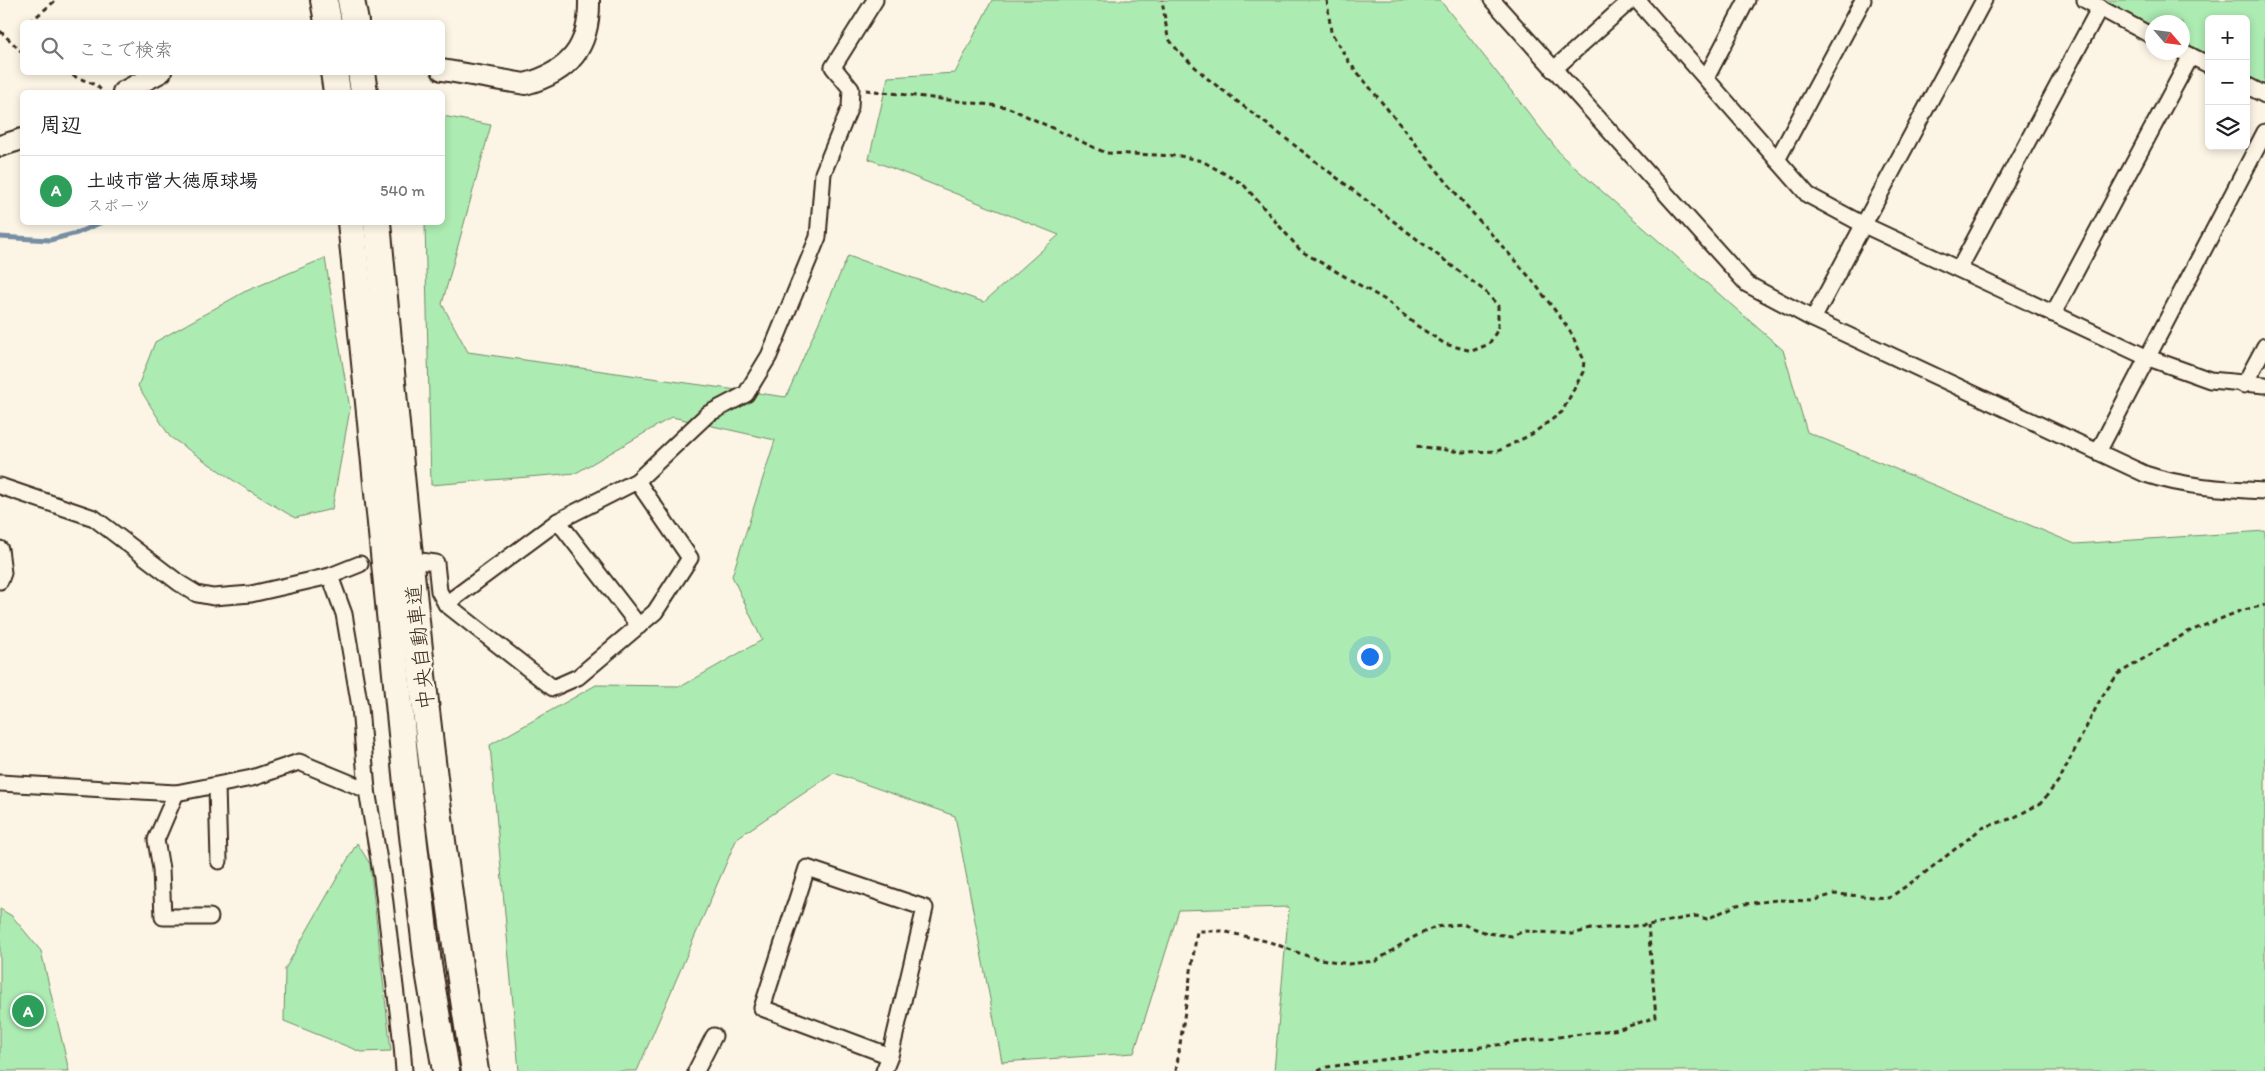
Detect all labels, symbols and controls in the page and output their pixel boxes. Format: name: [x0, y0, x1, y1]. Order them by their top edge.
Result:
north arrow: [2145, 15, 2190, 60]
map controls: [2205, 15, 2250, 150]
button: +: [2205, 15, 2250, 60]
search box: [20, 20, 445, 75]
icon: search: [38, 34, 66, 62]
text: ここで検索: [78, 38, 173, 61]
button: −: [2205, 60, 2250, 105]
button: layers: [2205, 105, 2250, 150]
text: 周辺: [40, 112, 82, 137]
text: 土岐市営大徳原球場: [87, 169, 258, 192]
text: A: [51, 181, 61, 200]
text: 540 m: [380, 181, 425, 200]
text: スポーツ: [87, 196, 151, 215]
street label: 中央自動車道: [400, 583, 439, 711]
your location: [1357, 644, 1383, 670]
pin: A: [12, 992, 44, 1030]

